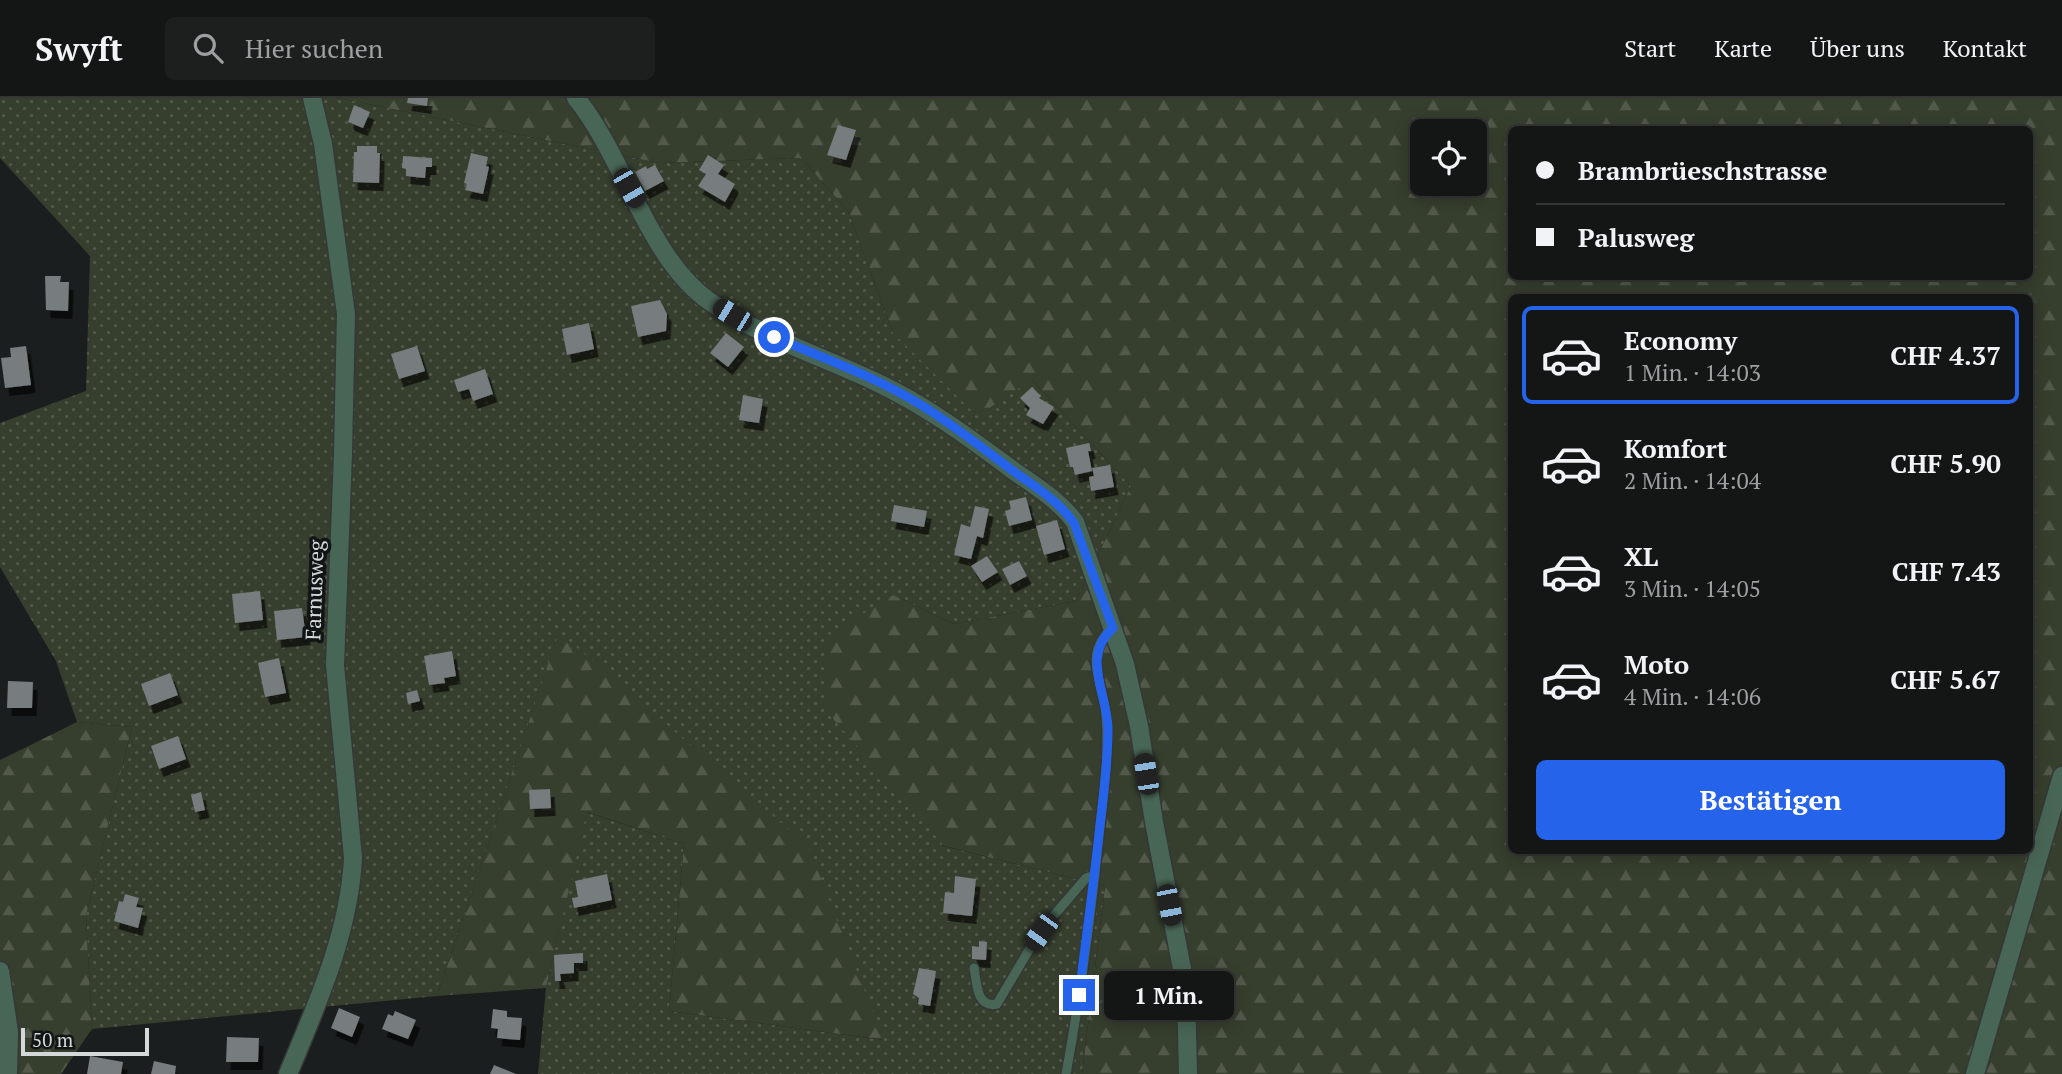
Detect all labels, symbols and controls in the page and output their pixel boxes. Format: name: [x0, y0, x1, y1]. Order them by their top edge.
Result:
search box: [165, 17, 655, 80]
text: Swyft: [35, 27, 123, 70]
icon: search: [189, 29, 227, 67]
text: Hier suchen: [245, 31, 383, 65]
text: Start: [1624, 32, 1676, 64]
text: Karte: [1714, 32, 1772, 64]
text: Über uns: [1810, 32, 1905, 64]
text: Kontakt: [1943, 32, 2027, 64]
map controls: [1410, 119, 1487, 196]
button: locate: [1410, 119, 1487, 196]
text: Brambrüeschstrasse: [1578, 153, 1827, 187]
car: [610, 165, 649, 211]
text: Palusweg: [1578, 220, 1694, 254]
car: [709, 295, 756, 335]
route start: [758, 321, 790, 353]
text: Economy: [1624, 323, 1737, 357]
icon: car: [1540, 324, 1603, 387]
text: CHF 4.37: [1890, 338, 2001, 372]
text: 1 Min. · 14:03: [1624, 357, 1761, 388]
text: Komfort: [1624, 431, 1727, 465]
icon: car: [1540, 432, 1603, 495]
text: CHF 5.90: [1890, 446, 2001, 480]
text: 2 Min. · 14:04: [1624, 465, 1761, 496]
street label: Farnusweg: [298, 538, 330, 641]
text: XL: [1624, 539, 1658, 573]
icon: car: [1540, 540, 1603, 603]
text: CHF 7.43: [1892, 554, 2001, 588]
text: 3 Min. · 14:05: [1624, 573, 1761, 604]
text: Moto: [1624, 647, 1689, 681]
icon: car: [1540, 648, 1603, 711]
text: CHF 5.67: [1890, 662, 2001, 696]
text: 4 Min. · 14:06: [1624, 681, 1761, 712]
car: [1133, 752, 1160, 796]
button: Bestätigen: [1536, 760, 2005, 840]
car: [1155, 882, 1184, 928]
car: [1021, 909, 1062, 955]
callout: 1 Min.: [1104, 970, 1233, 1020]
route end: [1063, 979, 1095, 1011]
text: 1 Min.: [1134, 980, 1204, 1011]
scale bar: [21, 1025, 149, 1057]
text: 50 m: [32, 1027, 73, 1052]

